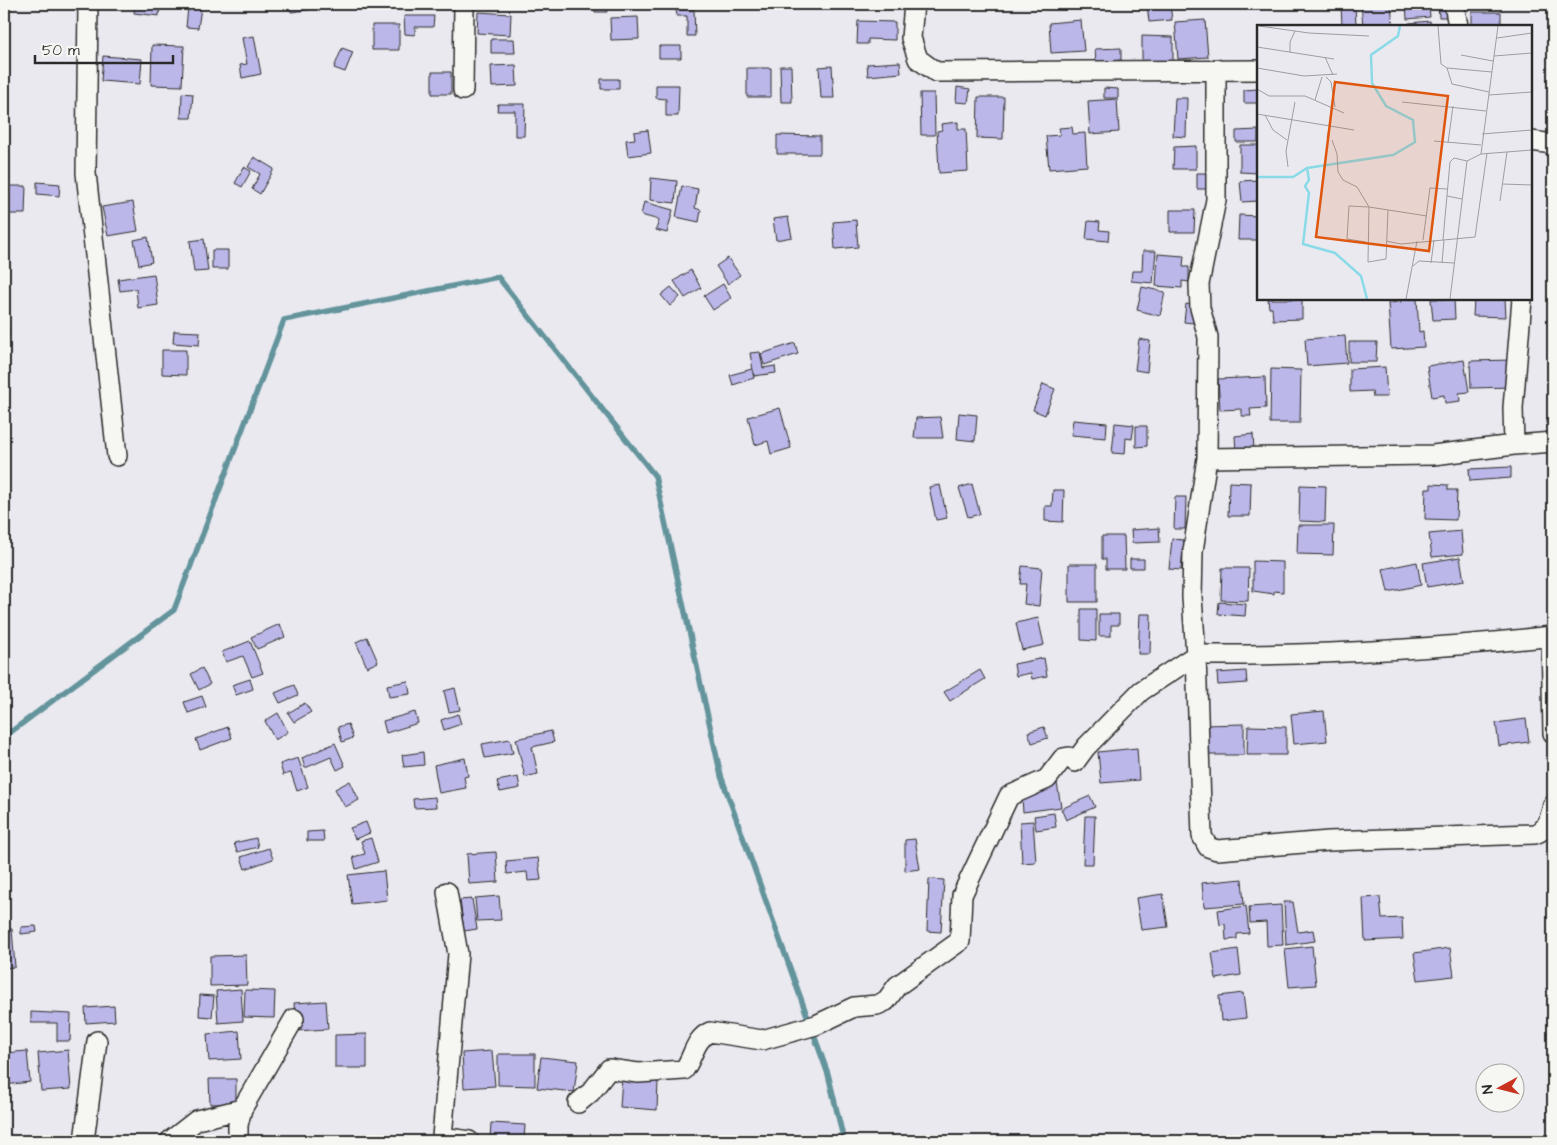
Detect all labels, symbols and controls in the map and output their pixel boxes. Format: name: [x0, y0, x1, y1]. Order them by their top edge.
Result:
inset map: [1257, 25, 1532, 300]
scale bar: [35, 32, 172, 64]
text: 50 m: [42, 40, 80, 61]
north arrow: [1474, 1062, 1524, 1112]
text: N: [1478, 1084, 1499, 1095]

